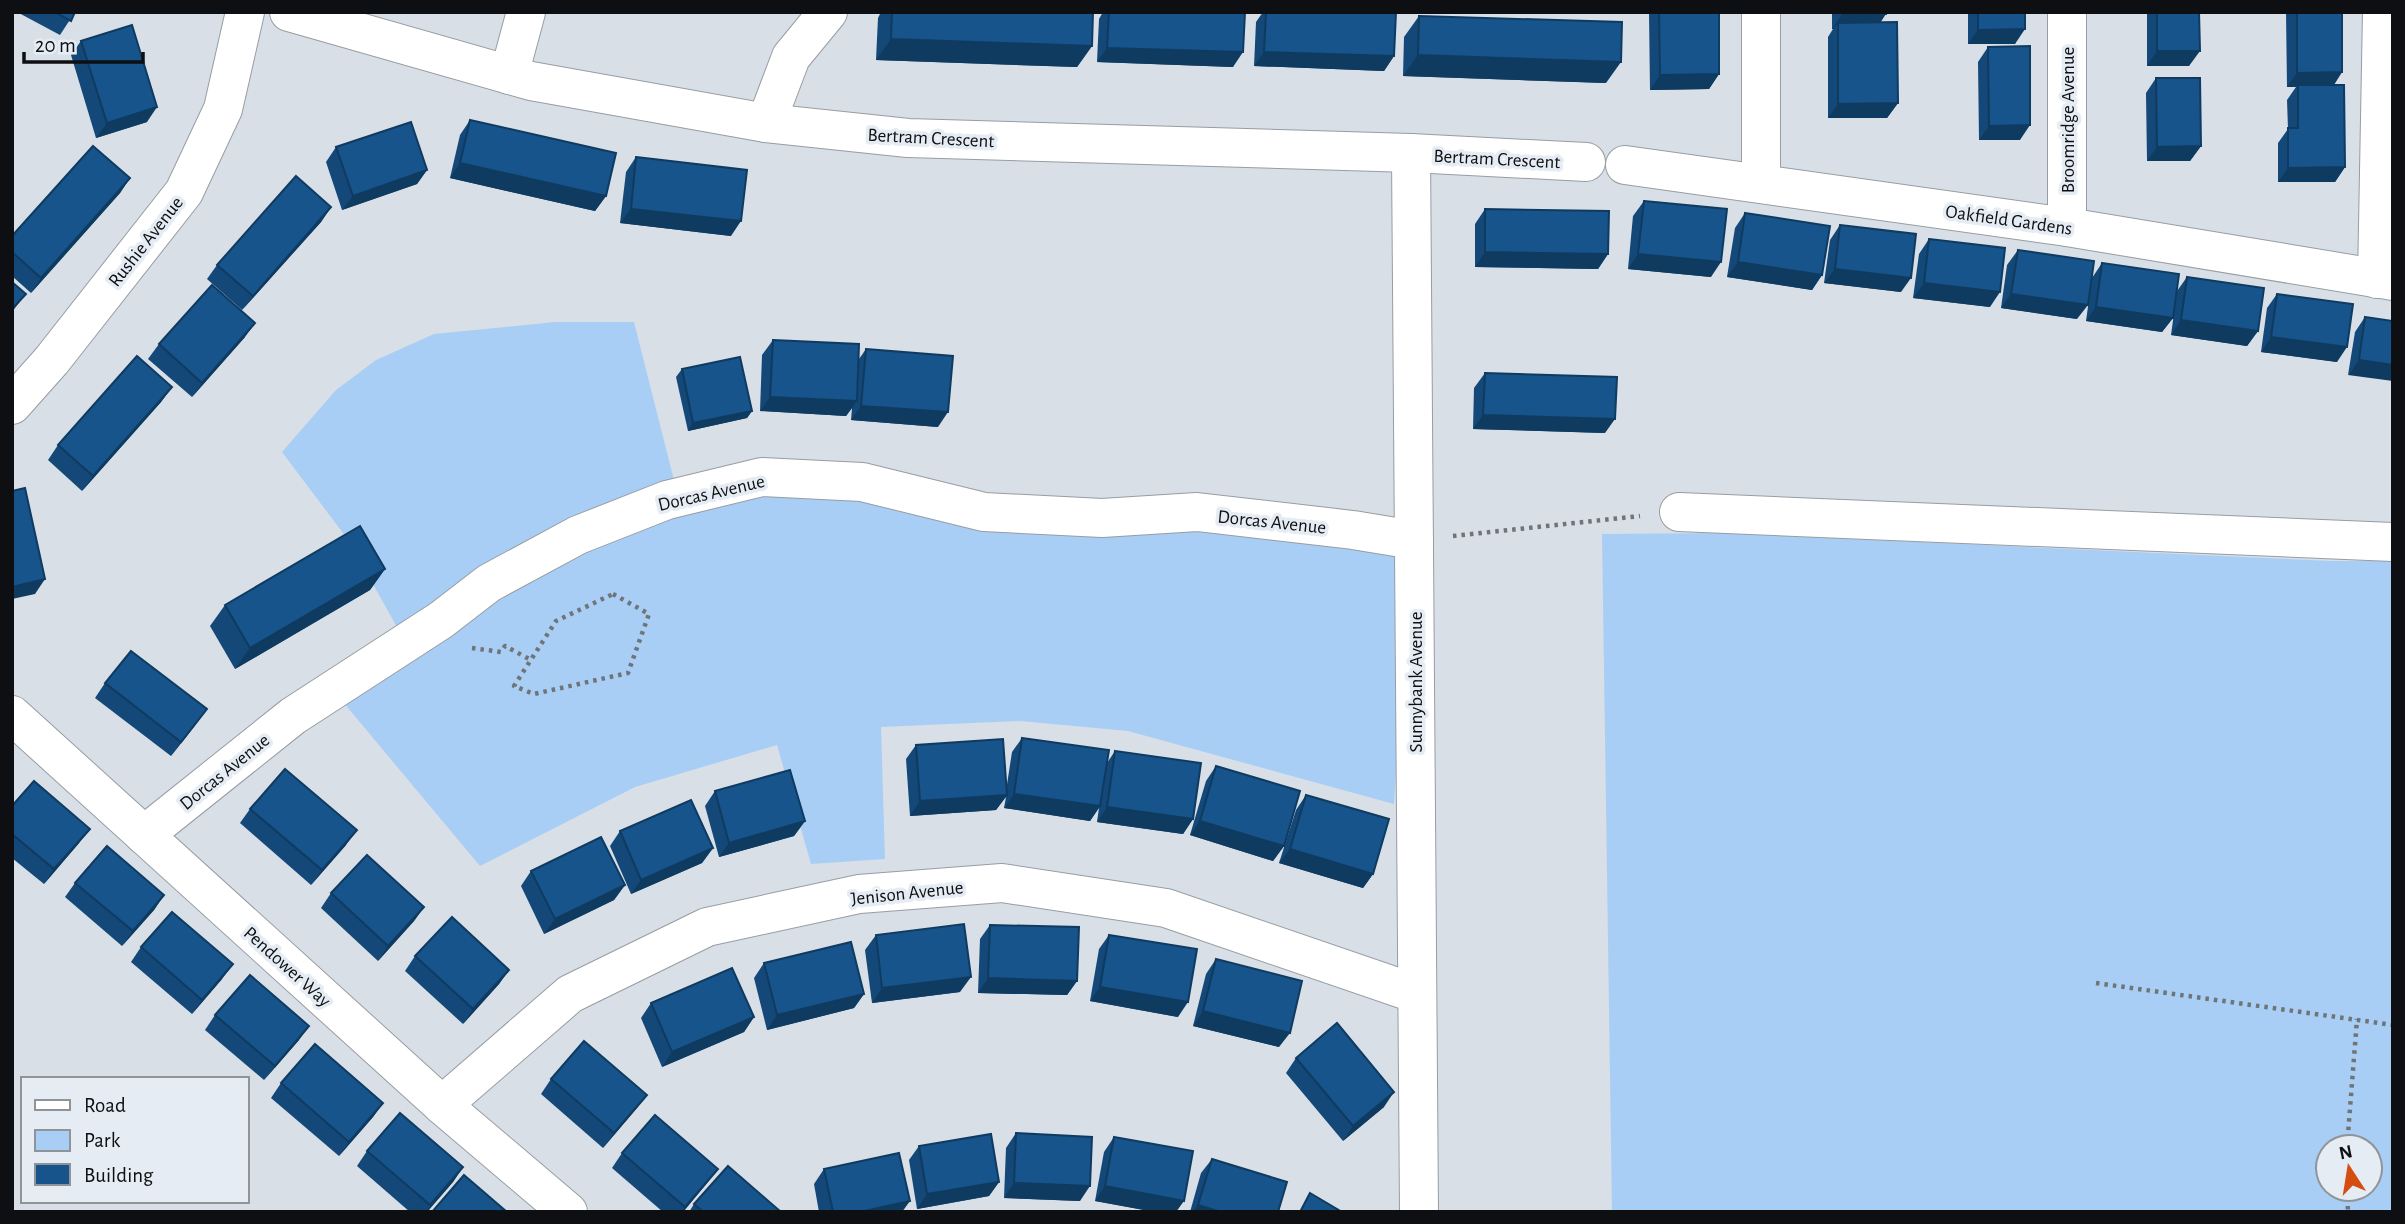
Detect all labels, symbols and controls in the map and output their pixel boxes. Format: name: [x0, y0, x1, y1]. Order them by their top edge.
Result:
scale bar: [24, 21, 144, 65]
text: 20 m: [35, 35, 76, 56]
street label: Broomridge Avenue: [2059, 47, 2078, 193]
street label: Bertram Crescent: [867, 126, 995, 151]
street label: Bertram Crescent: [1433, 147, 1561, 172]
street label: Rushie Avenue: [105, 193, 187, 291]
street label: Oakfield Gardens: [1944, 202, 2073, 239]
street label: Dorcas Avenue: [656, 472, 767, 515]
street label: Dorcas Avenue: [1217, 507, 1327, 538]
street label: Sunnybank Avenue: [1407, 612, 1426, 752]
street label: Dorcas Avenue: [177, 730, 273, 814]
street label: Jenison Avenue: [850, 878, 964, 909]
street label: Pendower Way: [240, 923, 334, 1011]
legend: [21, 1077, 248, 1203]
text: Road: [84, 1095, 126, 1116]
text: Park: [84, 1130, 121, 1151]
north arrow: [2314, 1133, 2384, 1203]
text: N: [2337, 1142, 2354, 1164]
text: Building: [84, 1165, 154, 1186]

